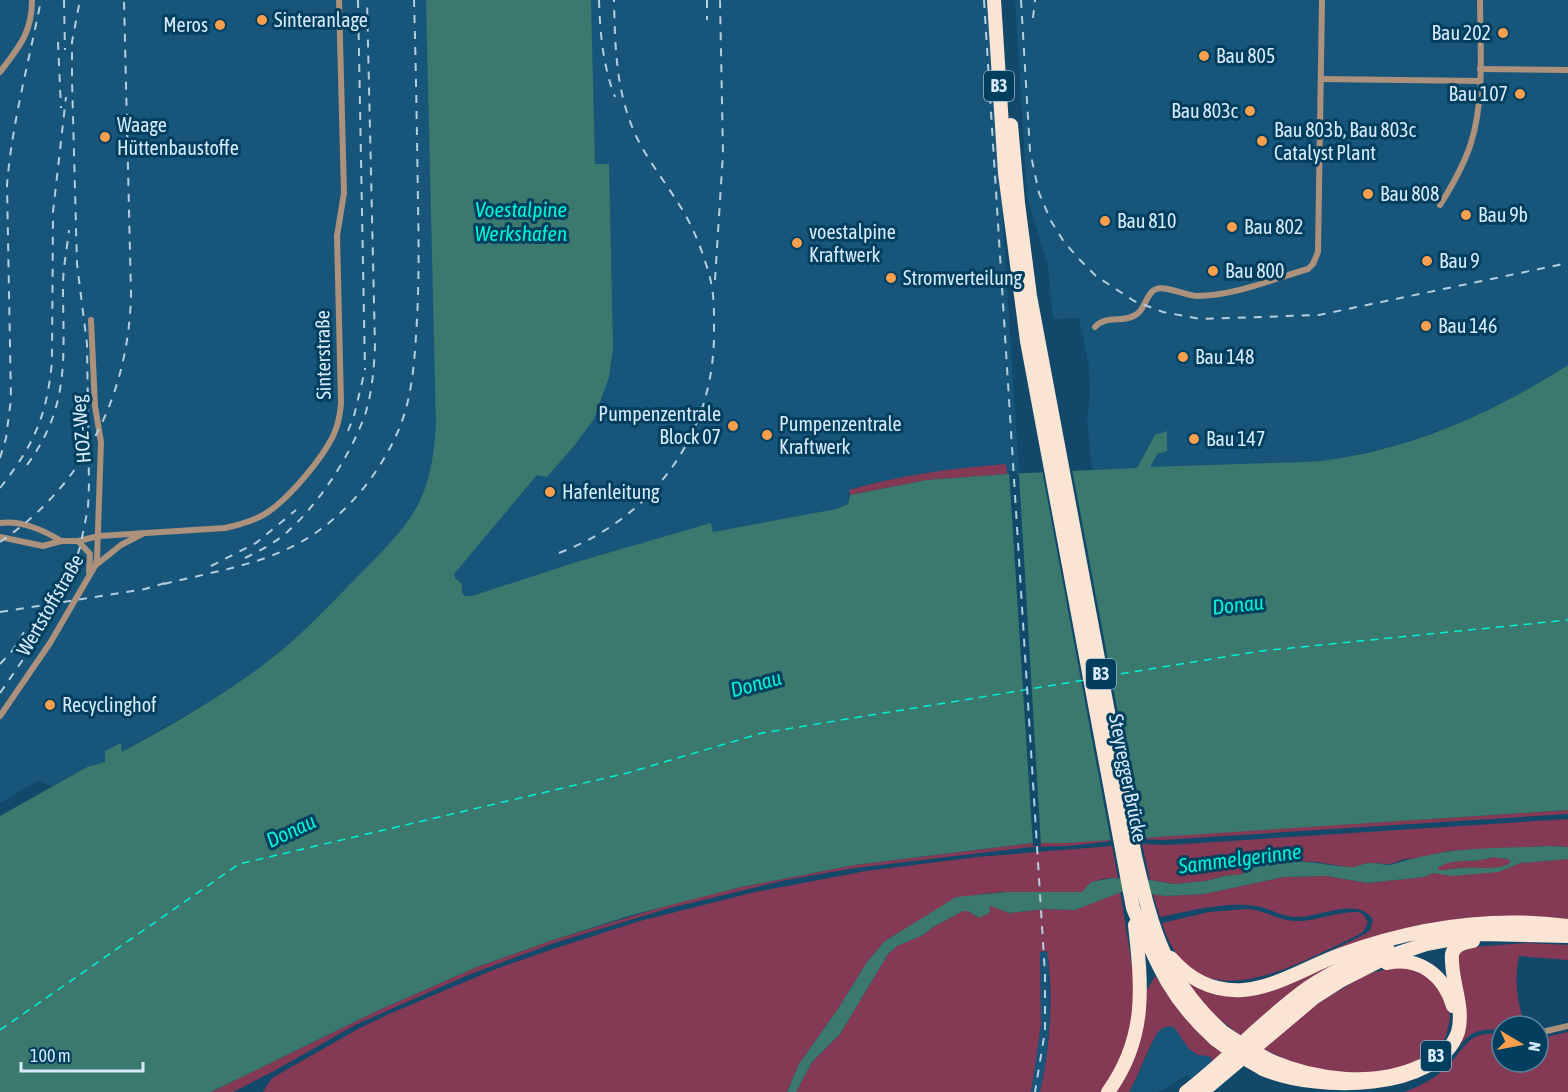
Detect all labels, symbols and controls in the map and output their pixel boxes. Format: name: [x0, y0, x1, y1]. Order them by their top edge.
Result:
place label: Sinteranlage: [274, 8, 368, 31]
place label: Meros: [163, 13, 208, 36]
marker: Sinteranlage: [255, 13, 269, 27]
marker: Meros: [213, 18, 227, 32]
place label: Bau 202: [1432, 21, 1491, 44]
marker: Bau 202: [1496, 26, 1510, 40]
place label: Bau 805: [1216, 44, 1275, 67]
marker: Bau 805: [1197, 49, 1211, 63]
road number: B3: [984, 71, 1014, 101]
place label: Bau 107: [1449, 82, 1508, 105]
marker: Bau 107: [1513, 87, 1527, 101]
place label: Bau 803c: [1171, 99, 1239, 122]
marker: Bau 803c: [1243, 104, 1257, 118]
place label: Waage Hüttenbaustoffe: [117, 113, 239, 159]
place label: Bau 803b, Bau 803c Catalyst Plant: [1274, 118, 1417, 164]
marker: Waage Hüttenbaustoffe: [98, 130, 112, 144]
marker: Bau 803b, Bau 803c Catalyst Plant: [1255, 134, 1269, 148]
place label: Bau 808: [1380, 182, 1439, 205]
marker: Bau 808: [1361, 187, 1375, 201]
water label: Voestalpine Werkshafen: [475, 197, 567, 245]
place label: Bau 9b: [1478, 203, 1528, 226]
marker: Bau 9b: [1459, 208, 1473, 222]
place label: Bau 810: [1117, 209, 1176, 232]
marker: Bau 810: [1098, 214, 1112, 228]
place label: Bau 802: [1244, 215, 1303, 238]
place label: voestalpine Kraftwerk: [809, 220, 896, 266]
marker: Bau 802: [1225, 220, 1239, 234]
marker: voestalpine Kraftwerk: [790, 236, 804, 250]
place label: Bau 9: [1439, 249, 1480, 272]
marker: Bau 9: [1420, 254, 1434, 268]
place label: Bau 800: [1225, 259, 1284, 282]
marker: Bau 800: [1206, 264, 1220, 278]
place label: Stromverteilung: [903, 266, 1023, 289]
marker: Stromverteilung: [884, 271, 898, 285]
street label: Sinterstraße: [310, 310, 335, 400]
place label: Bau 146: [1438, 314, 1497, 337]
marker: Bau 146: [1419, 319, 1433, 333]
place label: Bau 148: [1195, 345, 1254, 368]
marker: Bau 148: [1176, 350, 1190, 364]
street label: HOZ-Weg: [66, 394, 95, 464]
place label: Pumpenzentrale Block 07: [598, 402, 721, 448]
place label: Pumpenzentrale Kraftwerk: [779, 412, 902, 458]
marker: Pumpenzentrale Block 07: [726, 419, 740, 433]
place label: Bau 147: [1206, 427, 1265, 450]
marker: Pumpenzentrale Kraftwerk: [760, 428, 774, 442]
marker: Bau 147: [1187, 432, 1201, 446]
place label: Hafenleitung: [562, 480, 660, 503]
marker: Hafenleitung: [543, 485, 557, 499]
street label: Wertstoffstraße: [11, 550, 88, 660]
water label: Donau: [1211, 589, 1265, 619]
road number: B3: [1086, 659, 1116, 689]
water label: Donau: [728, 665, 784, 701]
place label: Recyclinghof: [62, 693, 157, 716]
marker: Recyclinghof: [43, 698, 57, 712]
street label: Steyregger Brücke: [1105, 712, 1152, 844]
water label: Donau: [262, 808, 319, 852]
water label: Sammelgerinne: [1176, 839, 1303, 878]
north arrow: [1490, 1014, 1550, 1074]
scale bar: [21, 1035, 142, 1073]
text: N: [1525, 1040, 1544, 1053]
road number: B3: [1421, 1041, 1451, 1071]
text: 100 m: [30, 1045, 71, 1066]

